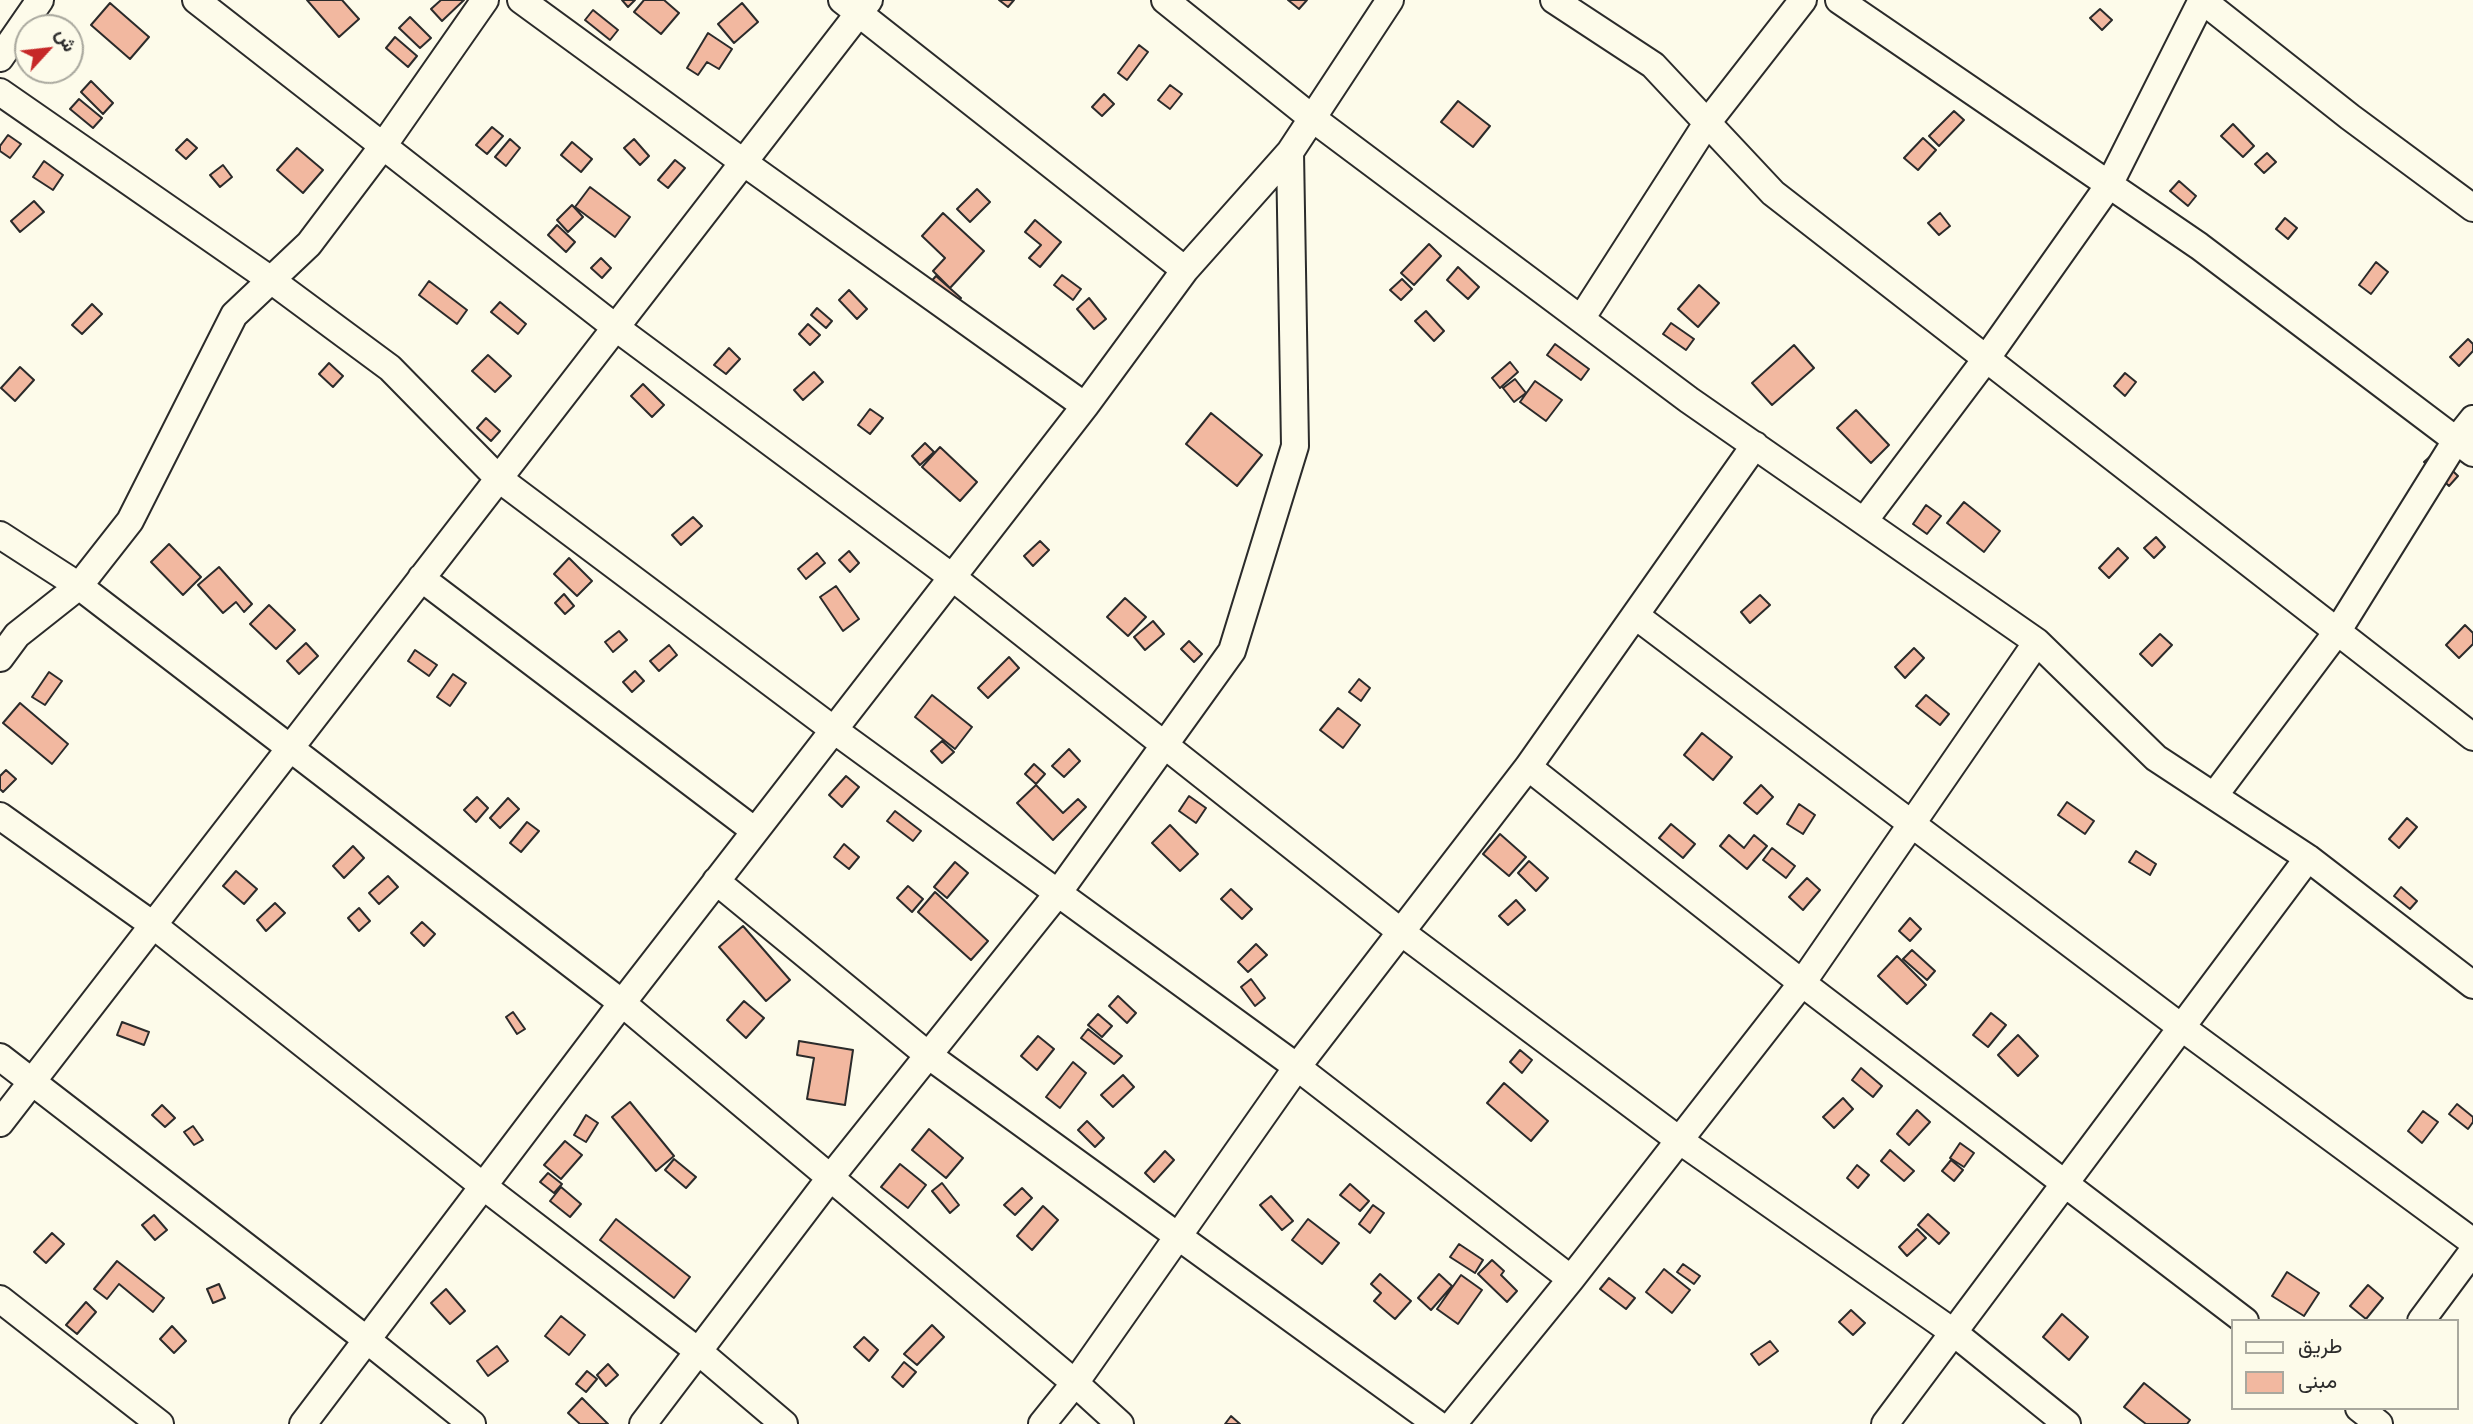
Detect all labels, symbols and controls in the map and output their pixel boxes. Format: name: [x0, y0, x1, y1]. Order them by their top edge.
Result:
north arrow: [14, 14, 84, 84]
text: ش: [51, 25, 82, 56]
legend: [2232, 1319, 2459, 1410]
text: طريق: [2298, 1334, 2343, 1358]
text: مبنى: [2298, 1369, 2337, 1393]

